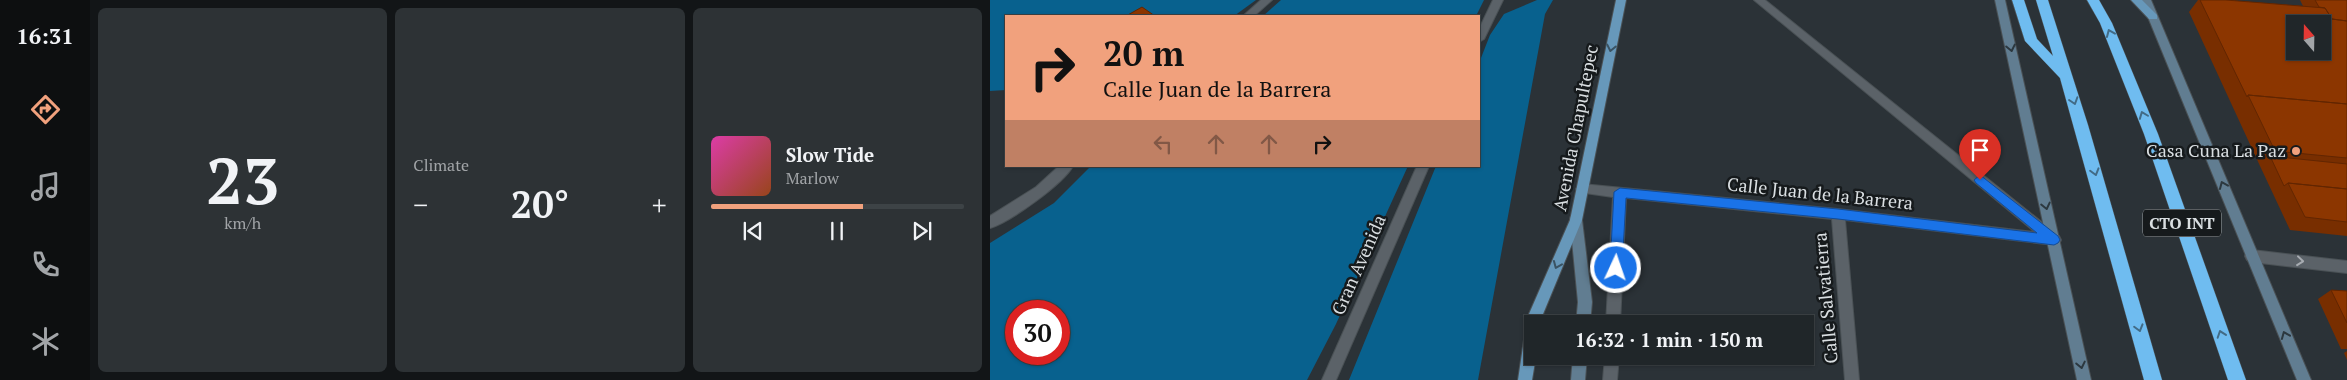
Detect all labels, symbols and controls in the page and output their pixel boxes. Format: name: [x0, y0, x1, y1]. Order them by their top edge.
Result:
north arrow: [2286, 15, 2331, 60]
map controls: [2286, 15, 2331, 60]
text: 16:31: [16, 21, 74, 50]
one-way arrow: [2106, 29, 2116, 38]
text: 20 m: [1103, 30, 1184, 76]
icon: right: [1020, 35, 1085, 100]
street label: Avenida Chapultepec: [1547, 43, 1603, 213]
one-way arrow: [1607, 43, 1617, 52]
one-way arrow: [2005, 43, 2015, 52]
text: Calle Juan de la Barrera: [1103, 74, 1331, 103]
icon: directions: [28, 92, 63, 127]
one-way arrow: [2068, 96, 2078, 105]
one-way arrow: [2139, 111, 2149, 120]
pin: [1959, 129, 2001, 180]
icon: left: [1149, 130, 1177, 158]
icon: ahead: [1202, 130, 1230, 158]
icon: ahead: [1255, 130, 1283, 158]
icon: right: [1308, 130, 1336, 158]
text: 23: [206, 136, 279, 223]
icon: arrive: [1966, 136, 1994, 164]
place label: Casa Cuna La Paz: [2146, 138, 2286, 162]
text: Slow Tide: [786, 142, 874, 167]
marker: Casa Cuna La Paz: [2290, 145, 2302, 157]
text: Climate: [413, 154, 469, 176]
text: Marlow: [786, 167, 839, 189]
one-way arrow: [2089, 167, 2099, 176]
icon: music: [28, 169, 63, 204]
street label: Calle Juan de la Barrera: [1726, 171, 1914, 215]
text: 20°: [511, 179, 569, 229]
one-way arrow: [2218, 181, 2229, 190]
text: −: [413, 186, 428, 223]
text: +: [652, 186, 667, 223]
one-way arrow: [2040, 202, 2051, 211]
road number: CTO INT: [2143, 210, 2221, 237]
street label: Gran Avenida: [1325, 211, 1391, 318]
text: km/h: [224, 212, 261, 234]
icon: previous: [739, 217, 767, 245]
icon: pause: [823, 217, 851, 245]
icon: next: [908, 217, 936, 245]
street label: Calle Salvatierra: [1807, 232, 1843, 365]
position arrow: [1589, 241, 1641, 293]
icon: phone: [28, 247, 63, 282]
one-way arrow: [2296, 256, 2304, 267]
one-way arrow: [1552, 260, 1563, 269]
speed limit sign: 30: [1005, 300, 1070, 365]
icon: climate: [28, 324, 63, 359]
one-way arrow: [2133, 324, 2143, 332]
text: 16:32 · 1 min · 150 m: [1575, 327, 1763, 352]
one-way arrow: [2217, 330, 2227, 339]
one-way arrow: [2281, 331, 2291, 340]
one-way arrow: [2075, 360, 2086, 369]

